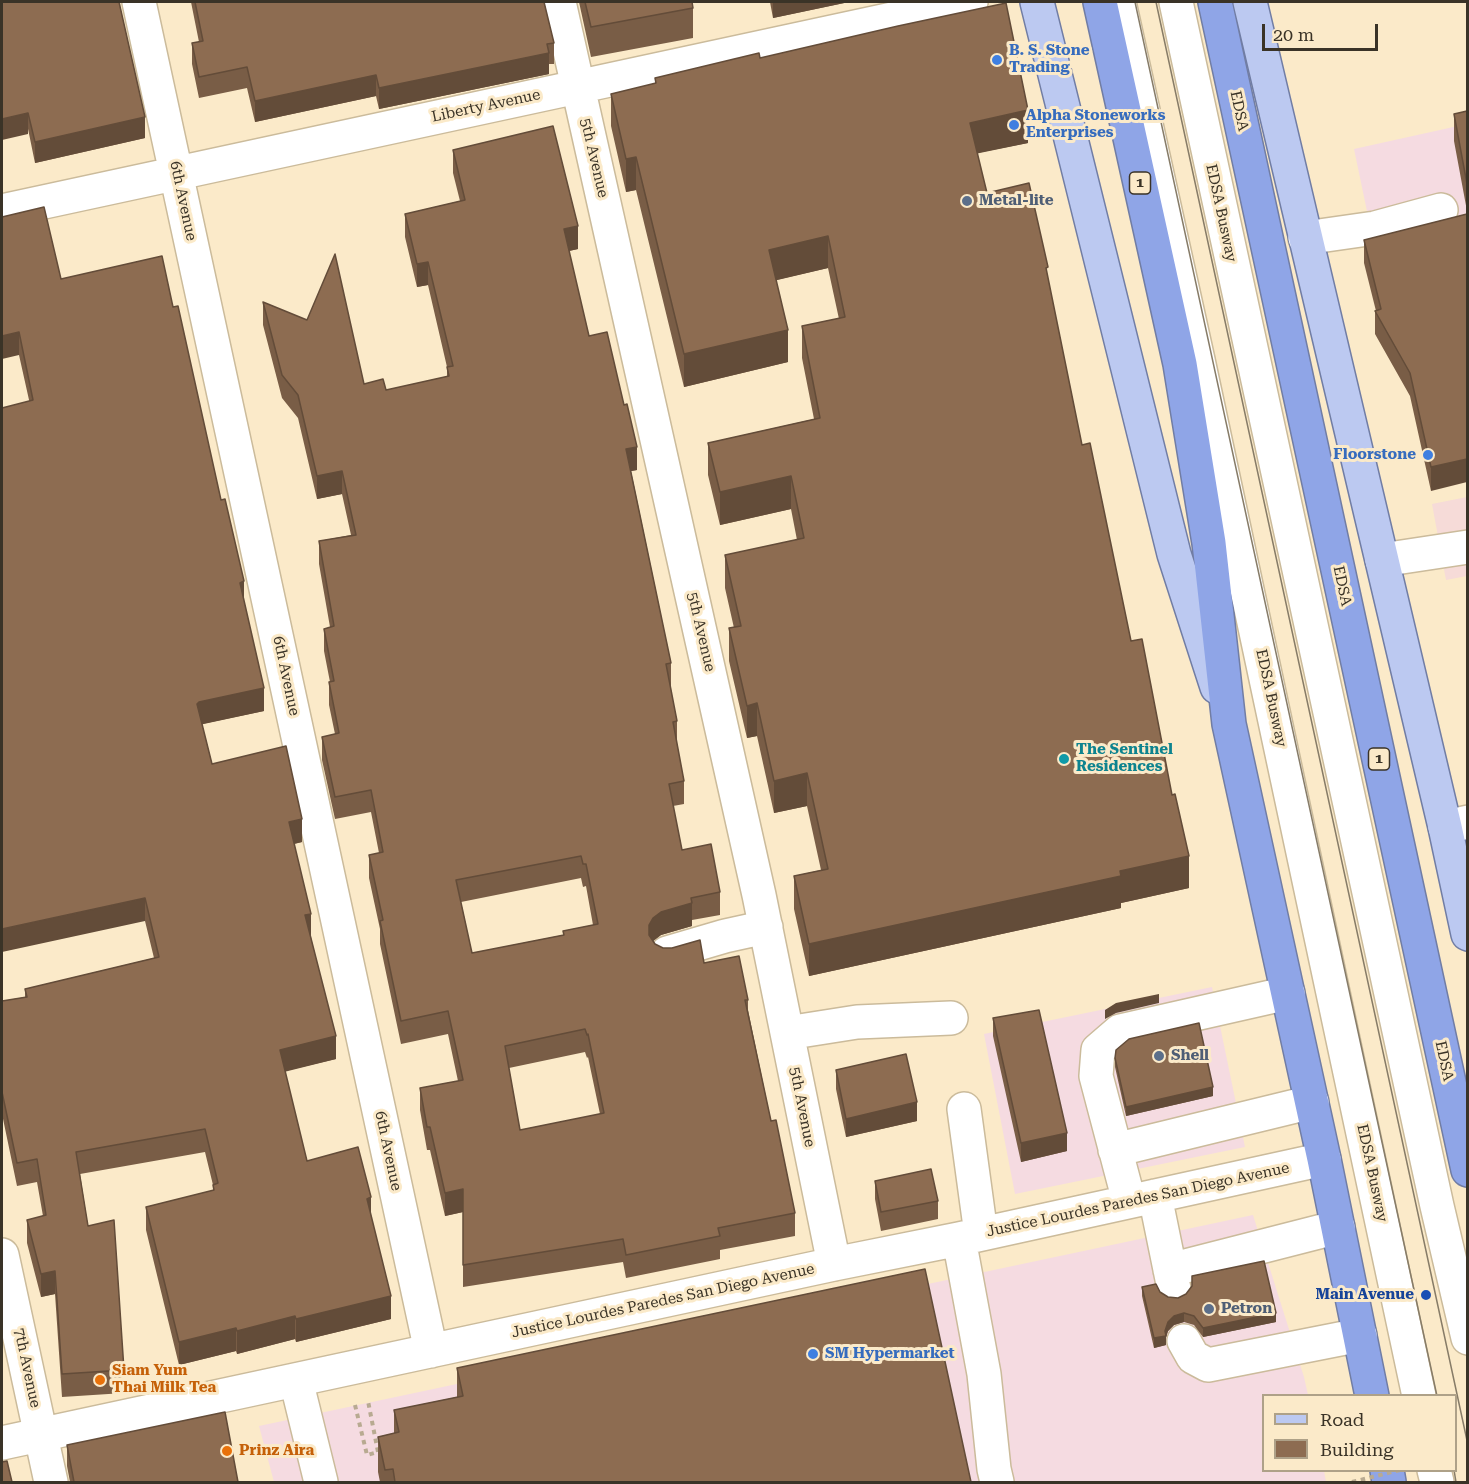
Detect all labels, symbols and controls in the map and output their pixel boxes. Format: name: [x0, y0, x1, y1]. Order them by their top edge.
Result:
scale bar: [1265, 12, 1380, 50]
text: 20 m: [1273, 24, 1314, 45]
place label: B. S. Stone Trading: [1009, 42, 1090, 77]
marker: B. S. Stone Trading: [990, 53, 1004, 67]
street label: Liberty Avenue: [430, 86, 542, 126]
street label: EDSA: [1226, 89, 1252, 133]
place label: Alpha Stoneworks Enterprises: [1026, 107, 1165, 142]
street label: 5th Avenue: [576, 116, 612, 200]
marker: Alpha Stoneworks Enterprises: [1007, 118, 1021, 132]
street label: 6th Avenue: [166, 159, 200, 243]
street label: EDSA Busway: [1202, 162, 1240, 264]
road number: 1: [1130, 172, 1150, 194]
place label: Metal-lite: [979, 192, 1054, 210]
marker: Metal-lite: [960, 194, 974, 208]
place label: Floorstone: [1333, 446, 1416, 464]
marker: Floorstone: [1421, 448, 1435, 462]
street label: EDSA: [1329, 564, 1355, 608]
street label: 5th Avenue: [683, 590, 719, 674]
street label: 6th Avenue: [269, 634, 303, 718]
street label: EDSA Busway: [1252, 647, 1290, 749]
place label: The Sentinel Residences: [1076, 741, 1173, 776]
road number: 1: [1368, 748, 1390, 770]
marker: The Sentinel Residences: [1057, 752, 1071, 766]
street label: EDSA: [1431, 1039, 1457, 1083]
place label: Shell: [1171, 1047, 1209, 1065]
marker: Shell: [1152, 1049, 1166, 1063]
street label: 5th Avenue: [785, 1065, 819, 1149]
street label: 6th Avenue: [371, 1109, 405, 1193]
street label: EDSA Busway: [1353, 1122, 1391, 1224]
street label: Justice Lourdes Paredes San Diego Avenue: [985, 1159, 1291, 1241]
street label: Justice Lourdes Paredes San Diego Avenue: [510, 1260, 816, 1342]
place label: Main Avenue: [1315, 1286, 1414, 1304]
marker: Main Avenue: [1419, 1288, 1433, 1302]
place label: Petron: [1221, 1300, 1272, 1318]
marker: Petron: [1202, 1302, 1216, 1316]
street label: 7th Avenue: [10, 1326, 44, 1410]
place label: SM Hypermarket: [825, 1345, 955, 1363]
marker: SM Hypermarket: [806, 1347, 820, 1361]
place label: Siam Yum Thai Milk Tea: [112, 1362, 216, 1397]
marker: Siam Yum Thai Milk Tea: [93, 1373, 107, 1387]
legend: [1262, 1394, 1457, 1472]
text: Road: [1320, 1409, 1364, 1430]
text: Building: [1320, 1439, 1394, 1460]
place label: Prinz Aira: [239, 1442, 314, 1460]
marker: Prinz Aira: [220, 1444, 234, 1458]

